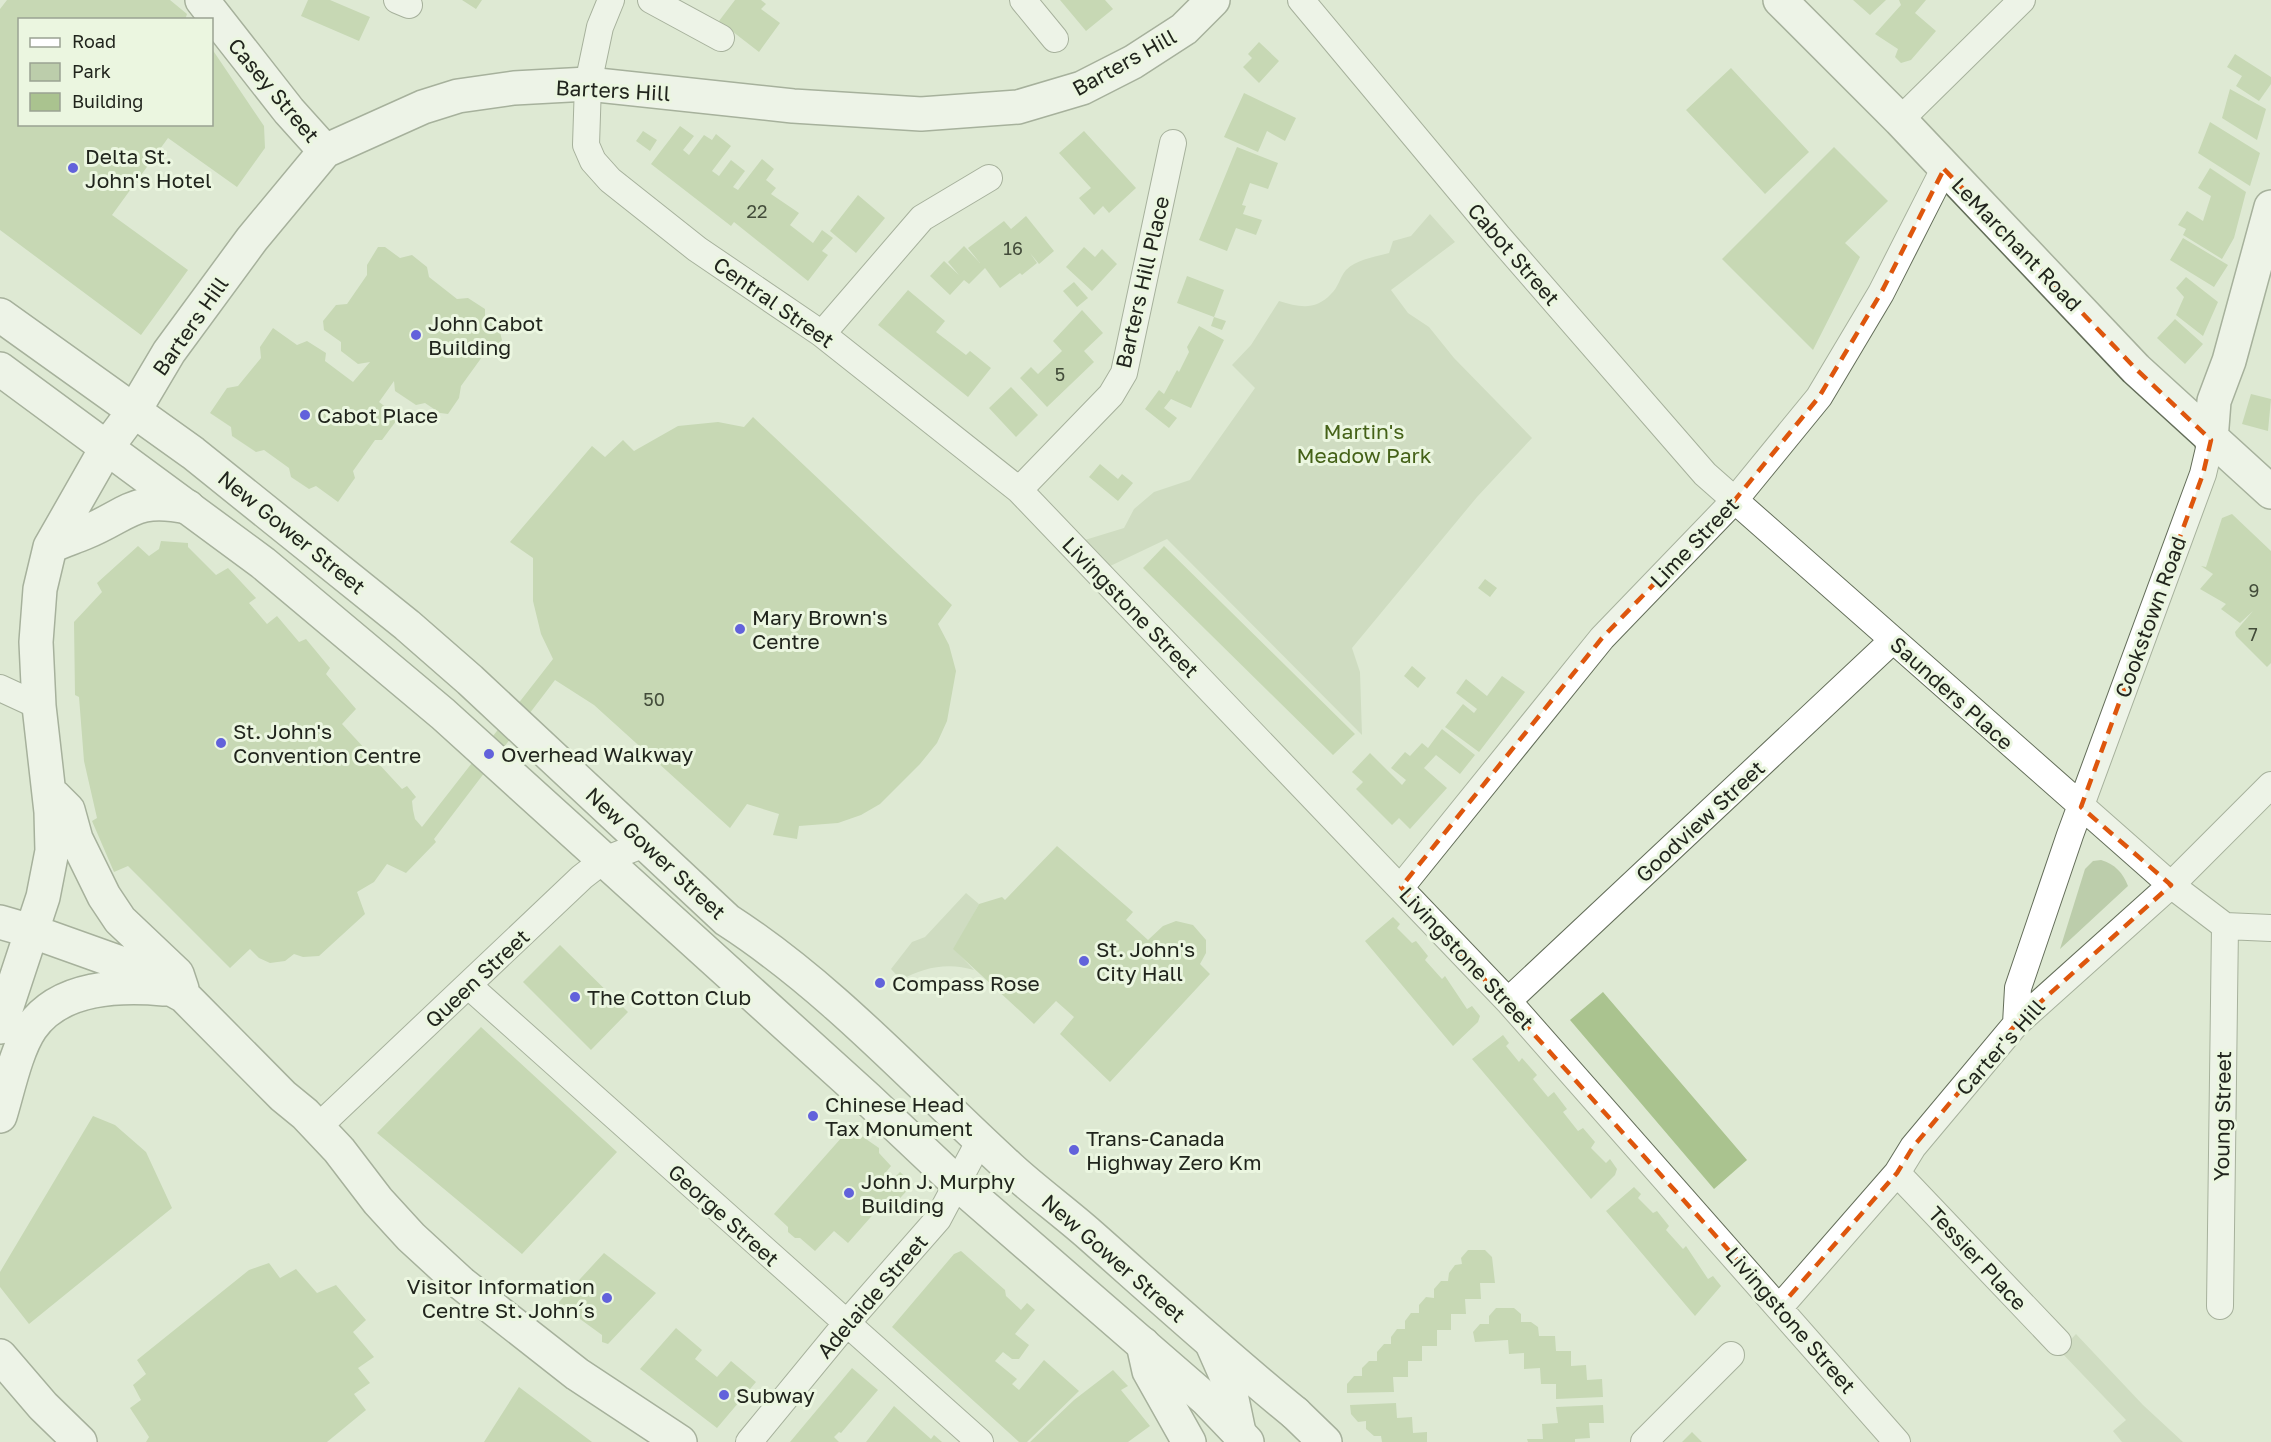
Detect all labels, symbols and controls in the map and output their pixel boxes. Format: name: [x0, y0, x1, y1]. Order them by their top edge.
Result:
legend: [18, 18, 213, 126]
street label: Barters Hill: [1068, 23, 1180, 101]
text: Road: [72, 30, 116, 52]
street label: Casey Street: [223, 33, 325, 147]
text: Park: [72, 60, 111, 82]
street label: Barters Hill: [555, 74, 671, 106]
text: Building: [72, 90, 143, 112]
place label: Delta St. John's Hotel: [85, 143, 212, 193]
marker: Delta St. John's Hotel: [66, 161, 80, 175]
street label: LeMarchant Road: [1947, 172, 2087, 316]
street label: Barters Hill Place: [1110, 193, 1174, 371]
street label: Cabot Street: [1462, 197, 1566, 311]
house number: 22: [747, 200, 767, 222]
house number: 16: [1003, 237, 1023, 259]
street label: Central Street: [709, 251, 839, 353]
street label: Barters Hill: [146, 272, 234, 380]
place label: John Cabot Building: [428, 310, 543, 360]
marker: John Cabot Building: [409, 328, 423, 342]
house number: 5: [1055, 363, 1065, 385]
place label: Cabot Place: [317, 402, 438, 428]
marker: Cabot Place: [298, 408, 312, 422]
park label: Martin's Meadow Park: [1296, 418, 1432, 468]
street label: New Gower Street: [213, 465, 371, 599]
street label: Lime Street: [1644, 491, 1744, 593]
street label: Livingstone Street: [1057, 531, 1205, 683]
street label: Cookstown Road: [2109, 533, 2191, 701]
house number: 9: [2249, 579, 2259, 601]
place label: Mary Brown's Centre: [752, 604, 888, 654]
marker: Mary Brown's Centre: [733, 622, 747, 636]
house number: 7: [2248, 623, 2258, 645]
street label: Saunders Place: [1885, 631, 2019, 755]
house number: 50: [643, 688, 665, 710]
place label: St. John's Convention Centre: [233, 718, 421, 768]
marker: St. John's Convention Centre: [214, 736, 228, 750]
place label: Overhead Walkway: [501, 741, 693, 767]
marker: Overhead Walkway: [482, 747, 496, 761]
street label: Goodview Street: [1630, 755, 1770, 887]
street label: New Gower Street: [581, 781, 731, 925]
street label: Livingstone Street: [1394, 881, 1540, 1035]
street label: Queen Street: [420, 923, 534, 1033]
place label: St. John's City Hall: [1096, 936, 1195, 986]
marker: St. John's City Hall: [1077, 954, 1091, 968]
place label: Compass Rose: [892, 970, 1040, 996]
marker: Compass Rose: [873, 976, 887, 990]
place label: The Cotton Club: [587, 984, 751, 1010]
marker: The Cotton Club: [568, 990, 582, 1004]
street label: Carter's Hill: [1950, 994, 2050, 1100]
street label: Young Street: [2208, 1051, 2236, 1181]
place label: Chinese Head Tax Monument: [825, 1091, 973, 1141]
marker: Chinese Head Tax Monument: [806, 1109, 820, 1123]
place label: Trans-Canada Highway Zero Km: [1086, 1125, 1262, 1175]
marker: Trans-Canada Highway Zero Km: [1067, 1143, 1081, 1157]
street label: George Street: [663, 1158, 785, 1272]
place label: John J. Murphy Building: [861, 1168, 1015, 1218]
marker: John J. Murphy Building: [842, 1186, 856, 1200]
street label: New Gower Street: [1037, 1188, 1191, 1328]
street label: Tessier Place: [1923, 1201, 2033, 1315]
street label: Adelaide Street: [811, 1229, 933, 1363]
street label: Livingstone Street: [1720, 1241, 1862, 1399]
place label: Visitor Information Centre St. John´s: [407, 1273, 595, 1323]
marker: Visitor Information Centre St. John´s: [600, 1291, 614, 1305]
place label: Subway: [736, 1382, 815, 1408]
marker: Subway: [717, 1388, 731, 1402]

